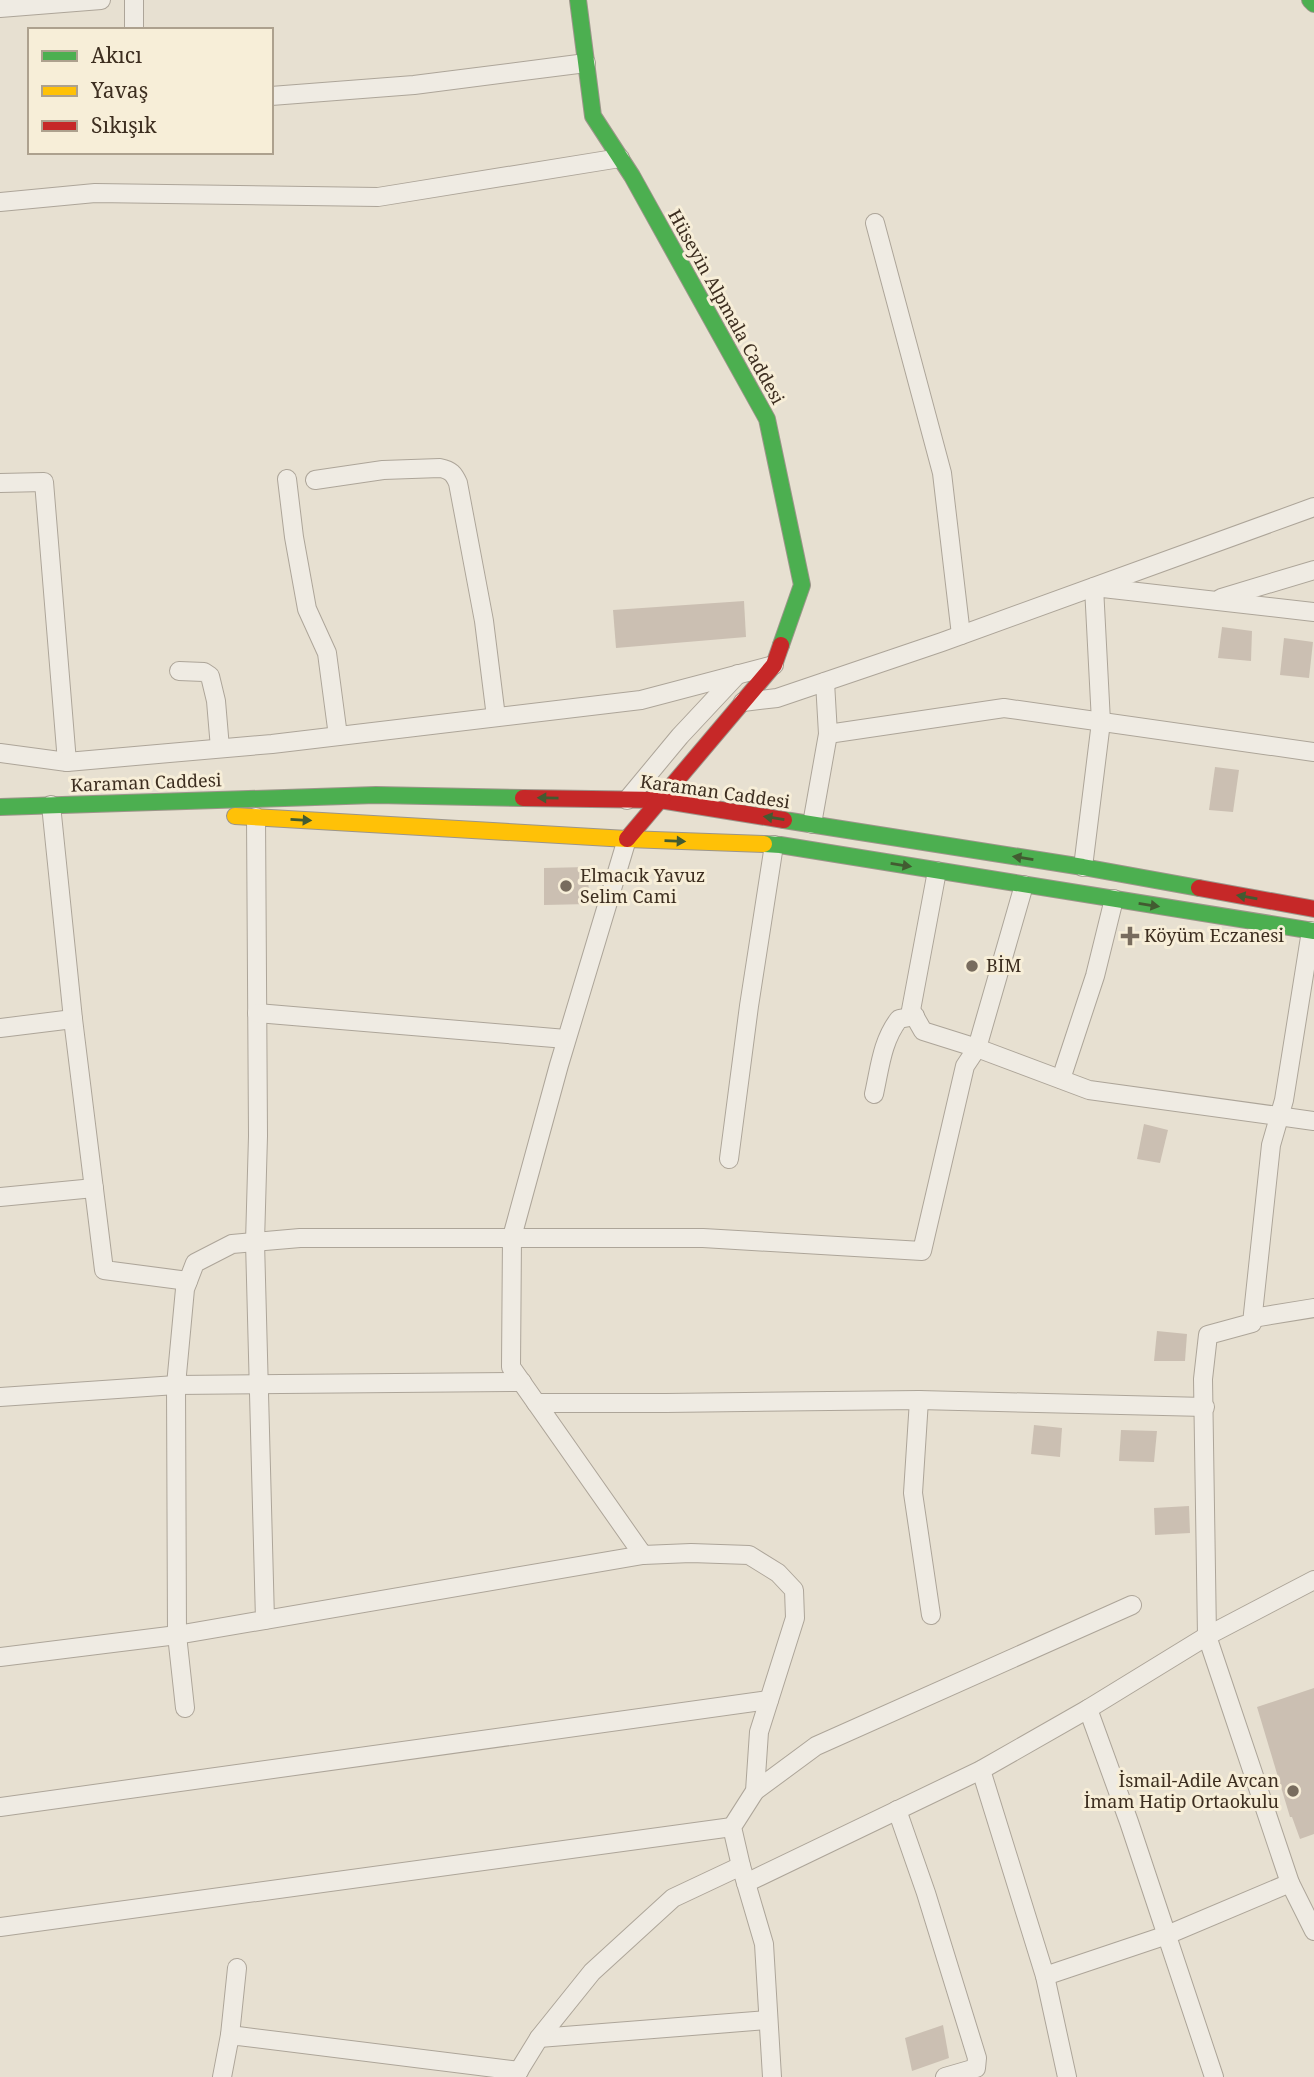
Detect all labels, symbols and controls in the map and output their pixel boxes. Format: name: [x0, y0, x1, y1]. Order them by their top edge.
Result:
legend: [28, 28, 273, 154]
text: Akıcı: [91, 41, 142, 69]
text: Yavaş: [90, 76, 148, 104]
text: Sıkışık: [91, 111, 157, 139]
street label: Hüseyin Alpmala Caddesi: [663, 205, 791, 408]
street label: Karaman Caddesi: [70, 767, 222, 797]
street label: Karaman Caddesi: [639, 769, 792, 813]
one-way arrow: [536, 792, 558, 804]
one-way arrow: [763, 812, 785, 823]
one-way arrow: [290, 814, 312, 825]
one-way arrow: [664, 836, 686, 847]
one-way arrow: [1012, 852, 1034, 863]
one-way arrow: [890, 860, 912, 871]
place label: Elmacık Yavuz Selim Cami: [580, 863, 705, 908]
marker: Elmacık Yavuz Selim Cami: [558, 878, 574, 894]
one-way arrow: [1236, 891, 1258, 902]
one-way arrow: [1138, 900, 1160, 911]
place label: Köyüm Eczanesi: [1144, 923, 1284, 947]
marker: Köyüm Eczanesi: [1122, 928, 1138, 944]
place label: BİM: [986, 953, 1021, 977]
marker: BİM: [964, 958, 980, 974]
place label: İsmail-Adile Avcan İmam Hatip Ortaokulu: [1084, 1768, 1280, 1813]
marker: İsmail-Adile Avcan İmam Hatip Ortaokulu: [1285, 1783, 1301, 1799]

